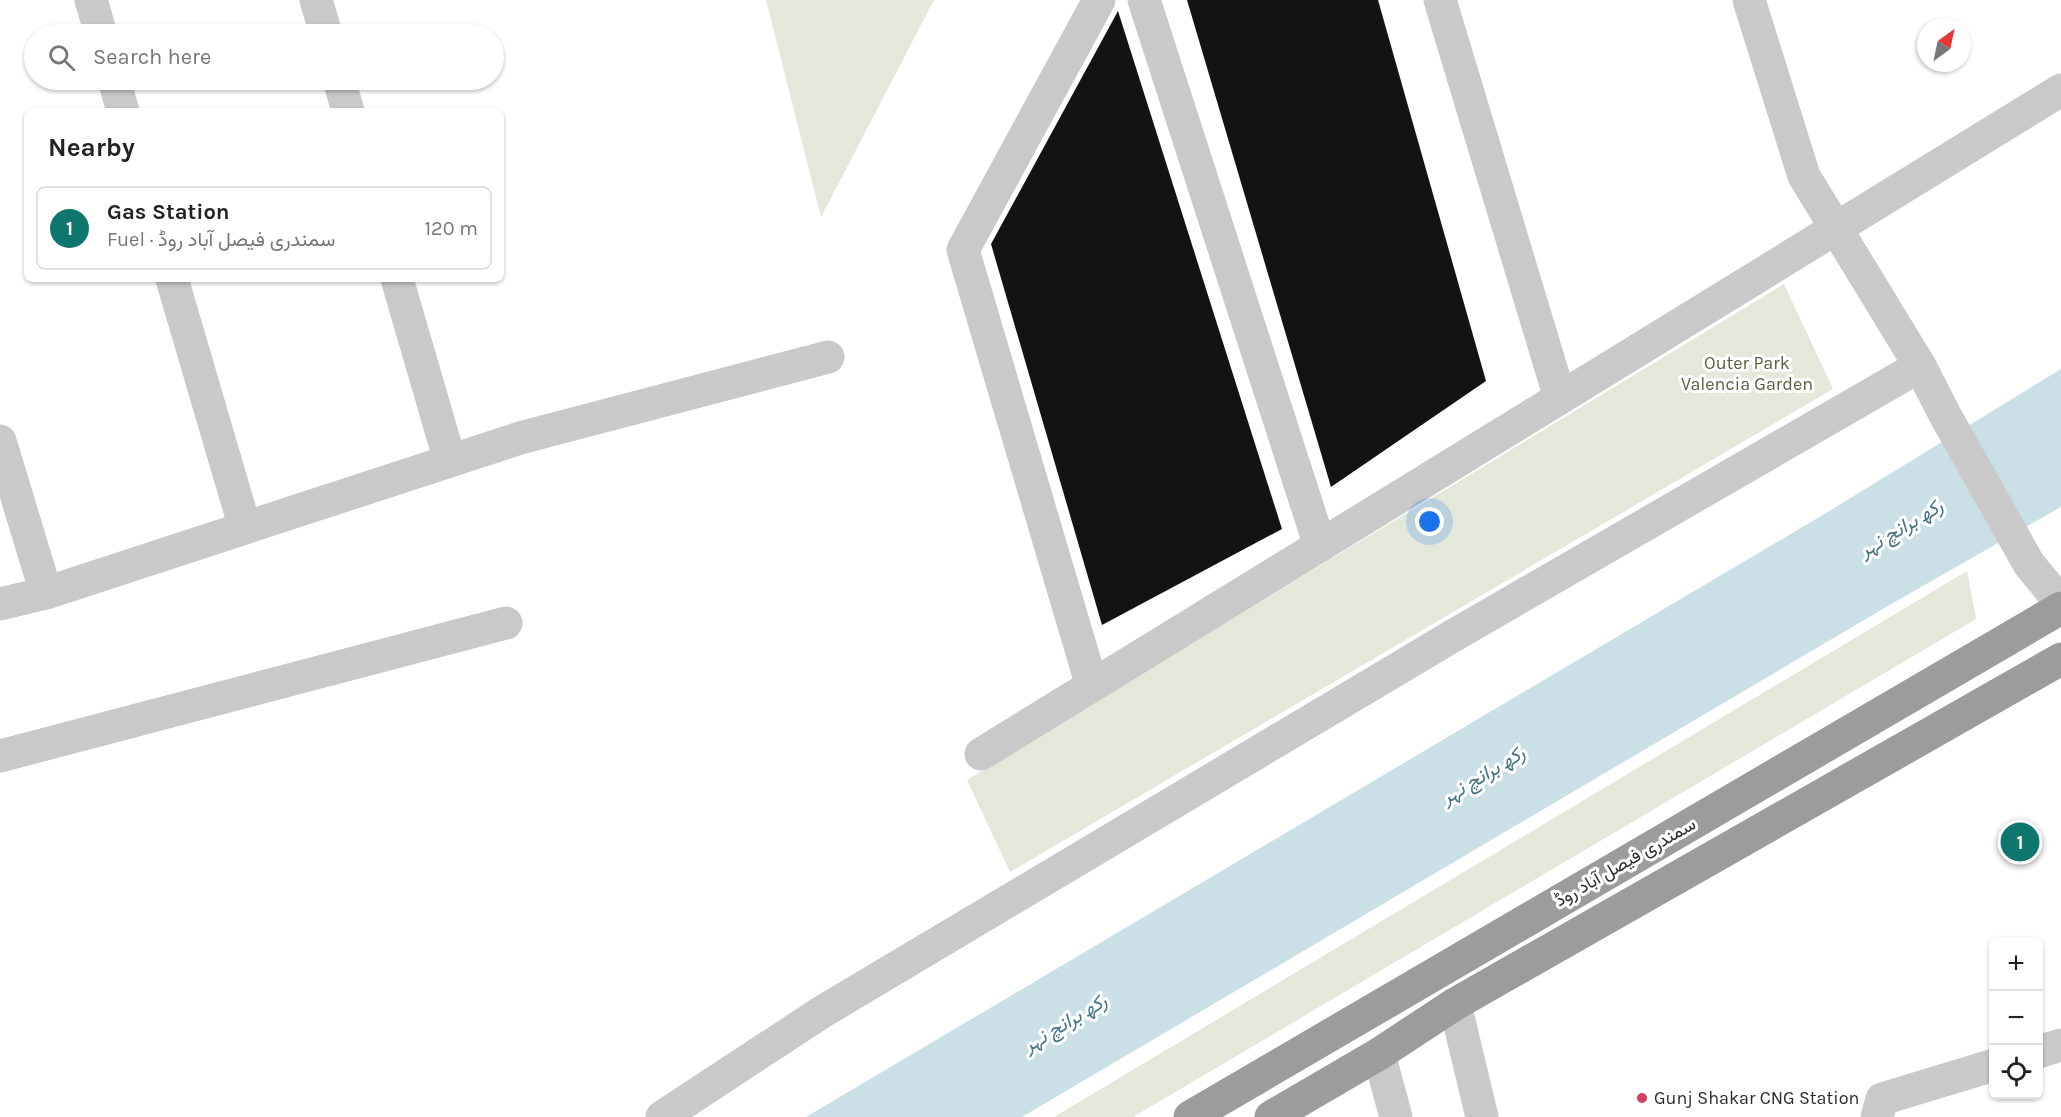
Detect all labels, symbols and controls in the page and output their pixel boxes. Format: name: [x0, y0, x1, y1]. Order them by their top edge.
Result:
north arrow: [1917, 18, 1971, 72]
search box: [24, 24, 504, 90]
icon: search: [45, 41, 78, 74]
text: Search here: [93, 44, 211, 70]
text: Nearby: [48, 132, 135, 163]
text: Gas Station: [107, 199, 230, 225]
text: 1: [66, 217, 73, 240]
text: 120 m: [424, 217, 478, 240]
text: Fuel · سمندری فیصل آباد روڈ: [107, 228, 335, 251]
park label: Outer Park Valencia Garden: [1681, 352, 1813, 395]
water label: رکھ برانچ نہر: [1853, 494, 1948, 565]
your location: [1415, 507, 1444, 536]
water label: رکھ برانچ نہر: [1435, 741, 1530, 812]
street label: سمندری فیصل آباد روڈ: [1550, 813, 1700, 911]
pin: 1: [2000, 820, 2040, 864]
map controls: [1989, 937, 2043, 1099]
button: +: [1989, 937, 2043, 991]
water label: رکھ برانچ نہر: [1017, 989, 1112, 1060]
button: −: [1989, 991, 2043, 1045]
button: locate: [1989, 1045, 2043, 1099]
place label: Gunj Shakar CNG Station: [1654, 1087, 1859, 1109]
marker: Gunj Shakar CNG Station: [1635, 1091, 1649, 1105]

